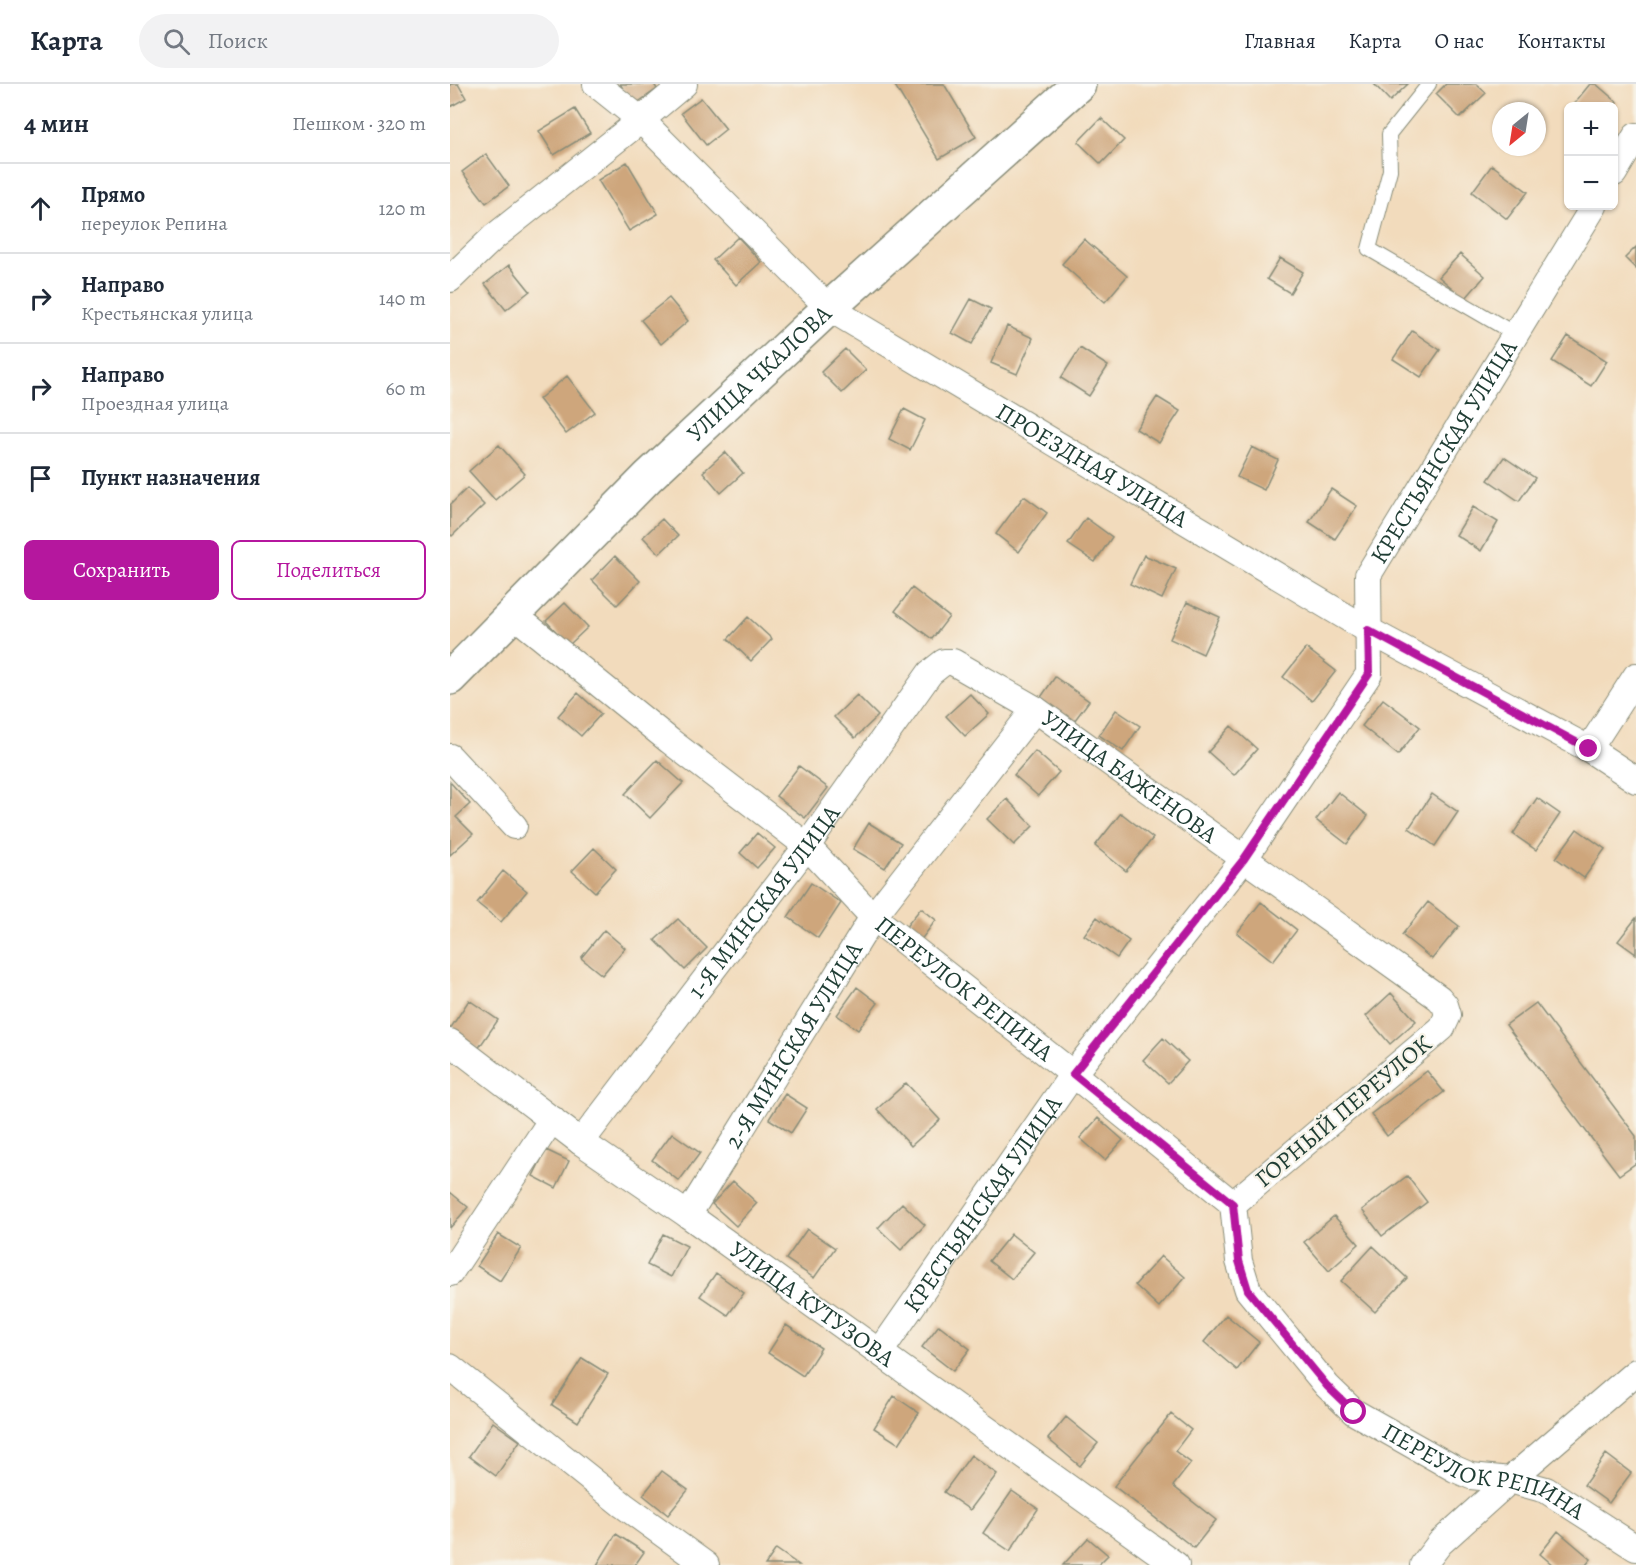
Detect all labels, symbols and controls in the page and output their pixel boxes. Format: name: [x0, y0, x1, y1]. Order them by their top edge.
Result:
search box: [139, 14, 559, 68]
text: Карта: [30, 22, 103, 60]
icon: search: [160, 25, 193, 58]
text: Поиск: [208, 26, 268, 56]
text: Главная: [1244, 27, 1316, 55]
text: Карта: [1349, 27, 1401, 55]
text: О нас: [1434, 27, 1484, 55]
text: Контакты: [1517, 27, 1606, 55]
north arrow: [1492, 102, 1546, 156]
map controls: [1564, 102, 1618, 210]
button: +: [1564, 102, 1618, 156]
text: 4 мин: [24, 106, 89, 141]
text: Пешком · 320 m: [292, 110, 426, 137]
button: −: [1564, 156, 1618, 210]
text: Прямо: [81, 180, 145, 210]
icon: ahead: [24, 192, 57, 225]
text: 120 m: [378, 195, 426, 222]
text: переулок Репина: [81, 210, 228, 237]
text: Направо: [81, 270, 164, 300]
icon: right: [24, 282, 57, 315]
text: 140 m: [379, 285, 426, 312]
street label: УЛИЦА ЧКАЛОВА: [680, 297, 839, 449]
text: Крестьянская улица: [81, 300, 253, 327]
street label: КРЕСТЬЯНСКАЯ УЛИЦА: [1363, 333, 1525, 570]
text: Направо: [81, 360, 164, 390]
icon: right: [24, 372, 57, 405]
text: 60 m: [386, 375, 426, 402]
text: Проездная улица: [81, 390, 229, 417]
street label: ПРОЕЗДНАЯ УЛИЦА: [990, 395, 1195, 535]
icon: arrive: [24, 462, 57, 495]
text: Пункт назначения: [81, 463, 260, 493]
button: Сохранить: [24, 540, 219, 600]
button: Поделиться: [231, 540, 426, 600]
street label: УЛИЦА БАЖЕНОВА: [1035, 702, 1225, 851]
route end: [1575, 735, 1601, 761]
street label: 1-Я МИНСКАЯ УЛИЦА: [680, 798, 848, 1005]
street label: ПЕРЕУЛОК РЕПИНА: [868, 909, 1061, 1069]
street label: 2-Я МИНСКАЯ УЛИЦА: [717, 935, 870, 1155]
street label: ГОРНЫЙ ПЕРЕУЛОК: [1248, 1027, 1439, 1194]
street label: КРЕСТЬЯНСКАЯ УЛИЦА: [896, 1089, 1070, 1319]
street label: УЛИЦА КУТУЗОВА: [723, 1234, 902, 1375]
route start: [1340, 1398, 1366, 1424]
street label: ПЕРЕУЛОК РЕПИНА: [1376, 1415, 1592, 1527]

